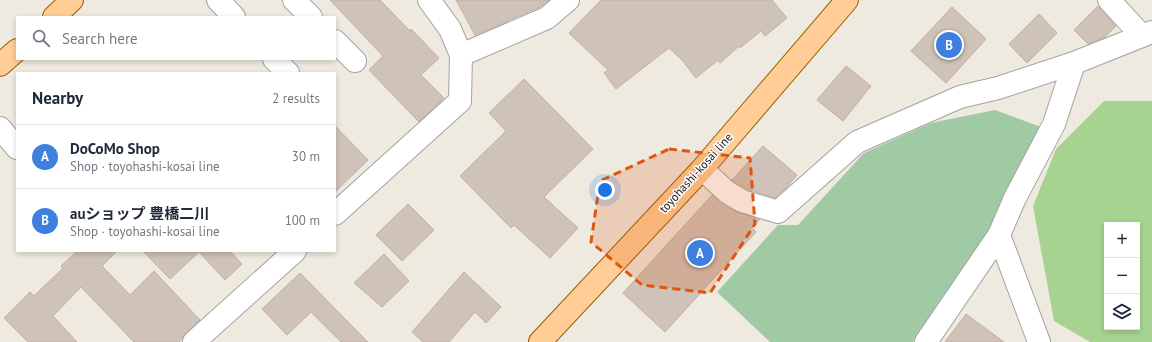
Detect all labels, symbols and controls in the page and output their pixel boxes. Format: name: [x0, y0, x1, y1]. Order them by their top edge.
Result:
search box: [16, 16, 336, 60]
icon: search: [30, 27, 52, 49]
text: Search here: [62, 29, 138, 48]
pin: B: [936, 30, 962, 60]
text: Nearby: [32, 87, 83, 109]
text: 2 results: [272, 90, 320, 107]
street label: toyohashi-kosai line: [656, 130, 736, 216]
text: DoCoMo Shop: [70, 139, 160, 158]
text: A: [41, 148, 49, 165]
text: 30 m: [292, 148, 320, 165]
text: Shop · toyohashi-kosai line: [70, 158, 220, 175]
your location: [595, 180, 615, 200]
text: auショップ 豊橋二川: [70, 204, 209, 223]
text: B: [41, 212, 49, 229]
text: 100 m: [285, 212, 320, 229]
map controls: [1104, 222, 1140, 330]
button: +: [1104, 222, 1140, 258]
text: Shop · toyohashi-kosai line: [70, 223, 220, 240]
pin: A: [687, 238, 713, 268]
button: −: [1104, 258, 1140, 294]
button: layers: [1104, 294, 1140, 330]

